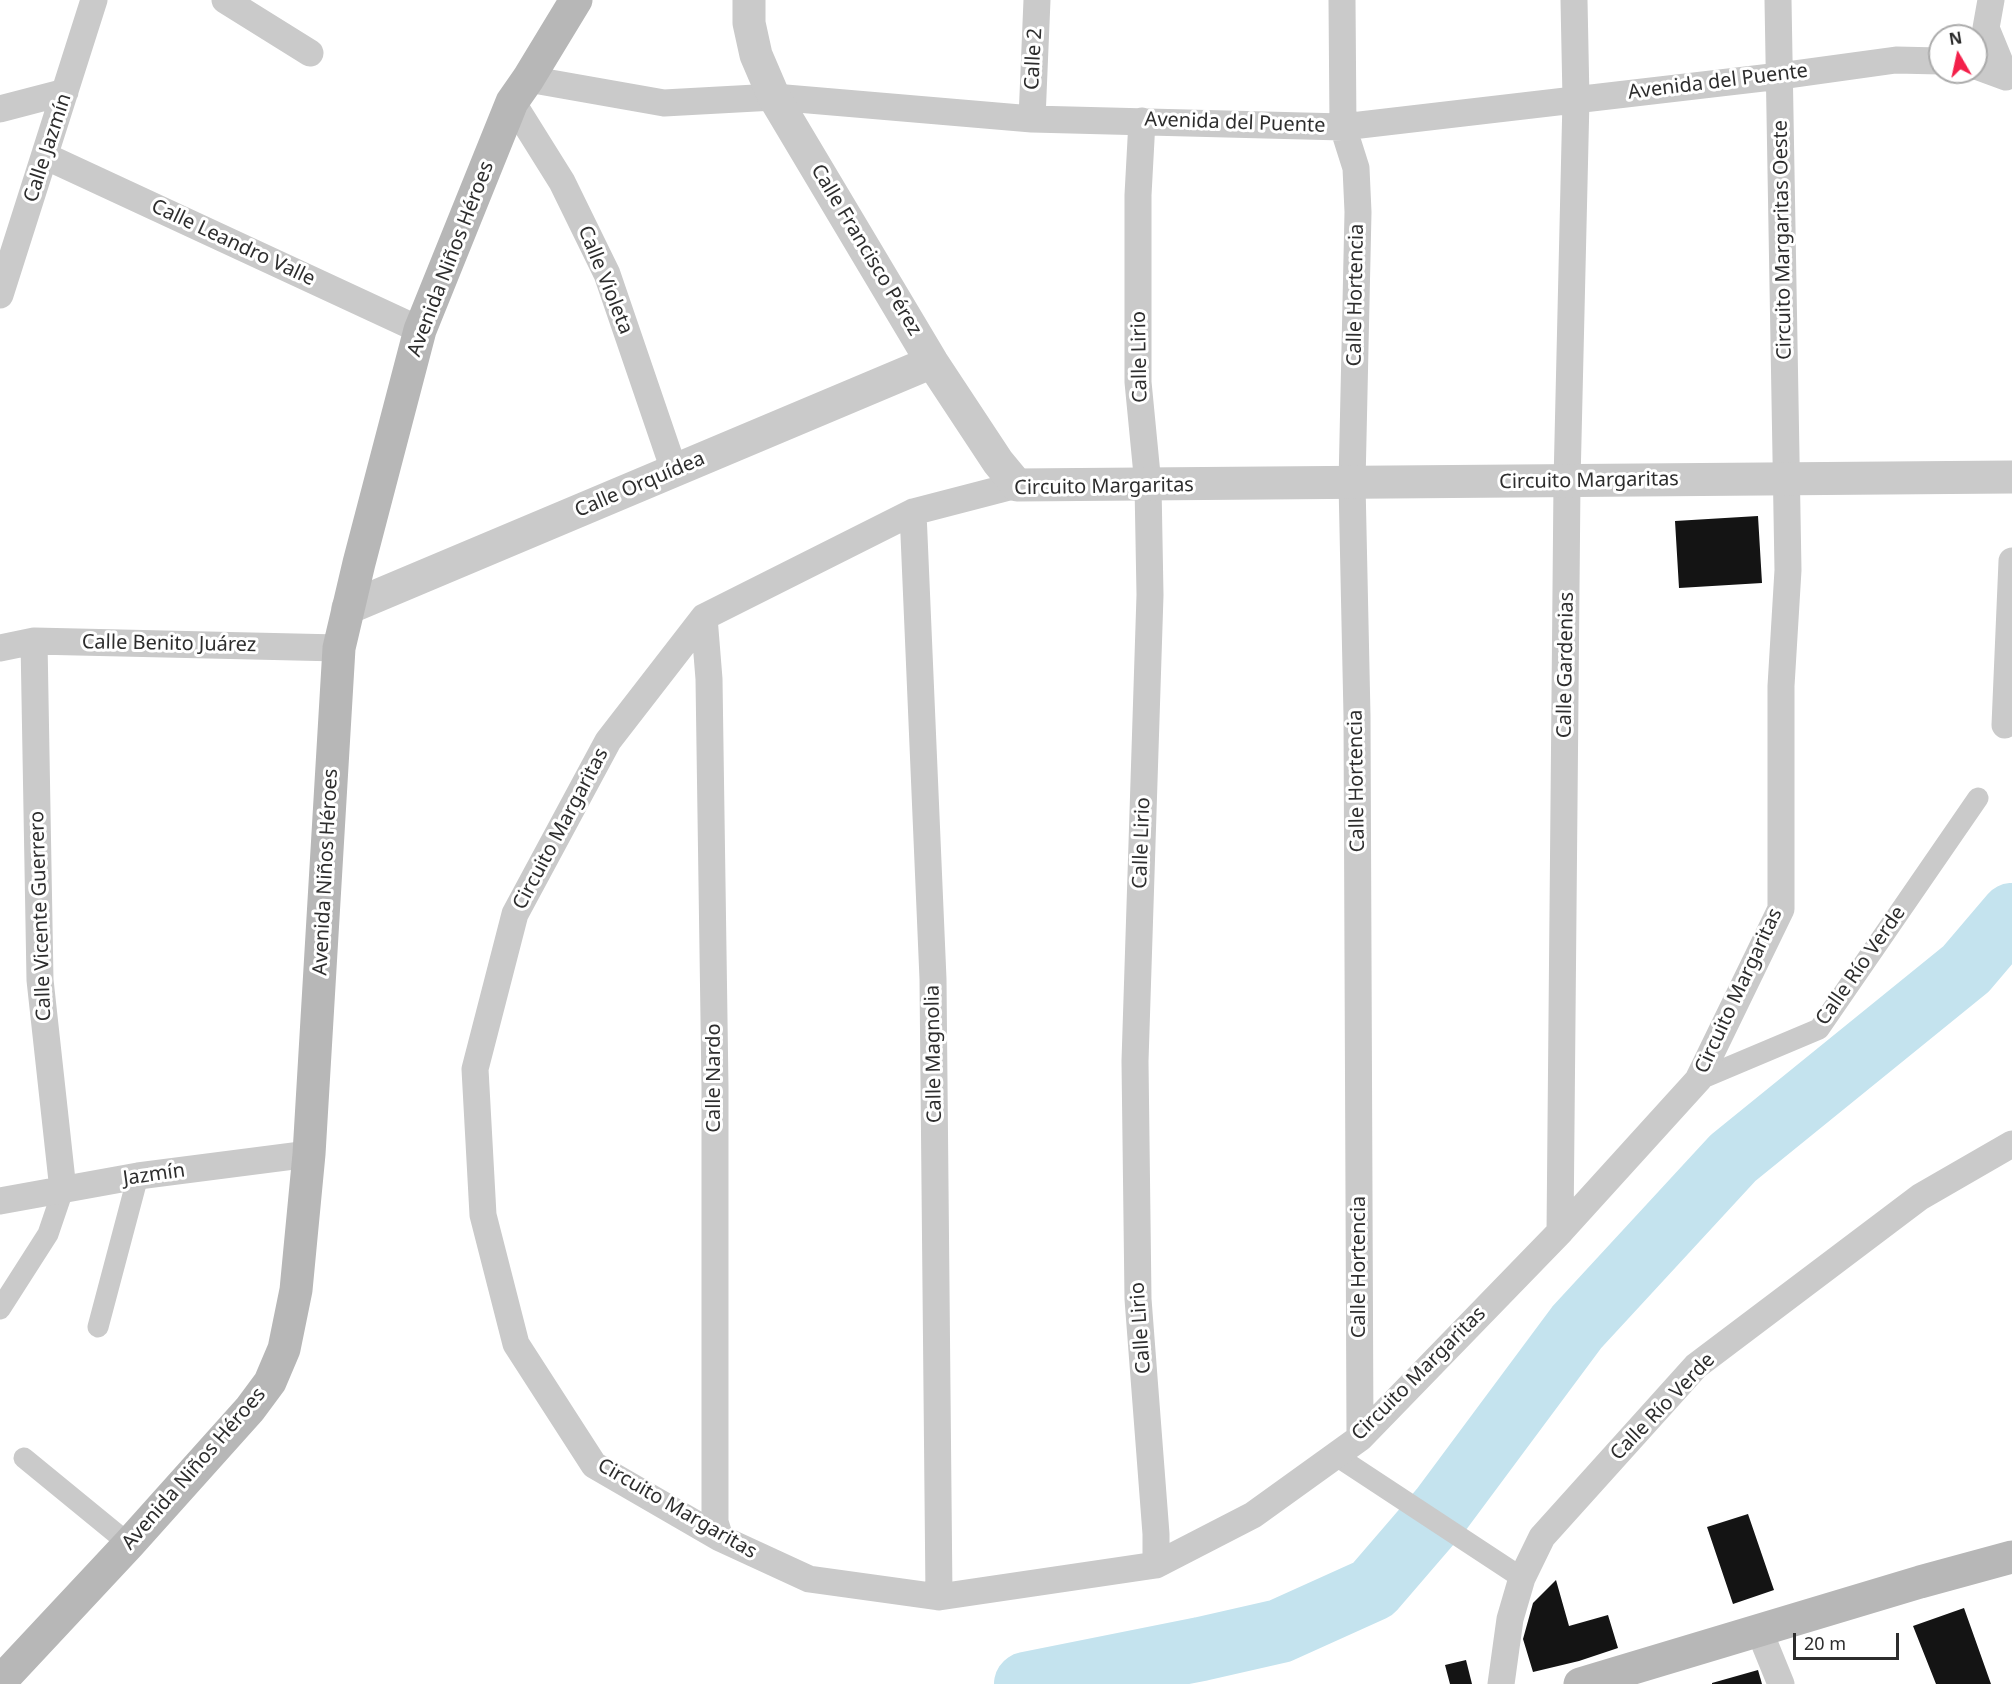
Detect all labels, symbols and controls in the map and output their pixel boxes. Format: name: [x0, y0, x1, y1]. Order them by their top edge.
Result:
north arrow: [1928, 24, 1988, 84]
text: N: [1947, 26, 1964, 50]
street label: Calle 2: [1020, 27, 1048, 91]
street label: Avenida del Puente: [1627, 59, 1809, 105]
street label: Calle Jazmín: [19, 91, 77, 205]
street label: Avenida del Puente: [1144, 108, 1326, 138]
street label: Circuito Margaritas Oeste: [1769, 120, 1797, 360]
street label: Avenida Niños Héroes: [403, 158, 499, 360]
street label: Calle Francisco Pérez: [805, 160, 927, 340]
street label: Calle Leandro Valle: [147, 195, 319, 291]
street label: Calle Violeta: [572, 222, 638, 338]
street label: Calle Hortencia: [1343, 223, 1369, 367]
street label: Calle Lirio: [1127, 311, 1153, 403]
street label: Calle Orquídea: [571, 447, 709, 523]
street label: Circuito Margaritas: [1499, 467, 1679, 495]
street label: Circuito Margaritas: [1014, 473, 1194, 501]
street label: Calle Gardenias: [1553, 592, 1579, 738]
street label: Calle Benito Juárez: [82, 630, 256, 658]
street label: Calle Hortencia: [1344, 709, 1370, 853]
street label: Circuito Margaritas: [508, 744, 614, 914]
street label: Avenida Niños Héroes: [309, 768, 343, 976]
street label: Calle Lirio: [1128, 797, 1156, 889]
street label: Calle Vicente Guerrero: [25, 810, 57, 1022]
street label: Calle Río Verde: [1811, 902, 1911, 1030]
street label: Circuito Margaritas: [1690, 905, 1788, 1077]
street label: Calle Magnolia: [921, 985, 947, 1123]
street label: Calle Nardo: [702, 1023, 726, 1133]
street label: Jazmín: [121, 1159, 187, 1191]
street label: Calle Hortencia: [1347, 1196, 1371, 1338]
street label: Calle Lirio: [1126, 1281, 1156, 1375]
street label: Circuito Margaritas: [1347, 1302, 1491, 1446]
street label: Calle Río Verde: [1606, 1348, 1720, 1466]
street label: Avenida Niños Héroes: [117, 1383, 271, 1555]
street label: Circuito Margaritas: [593, 1454, 761, 1564]
scale bar: [1796, 1621, 1902, 1659]
text: 20 m: [1804, 1631, 1846, 1655]

